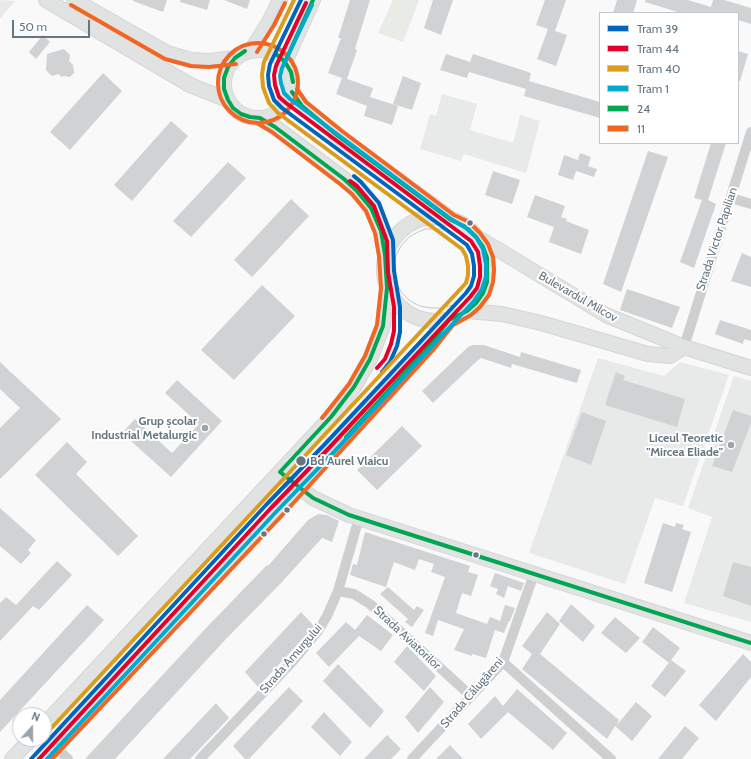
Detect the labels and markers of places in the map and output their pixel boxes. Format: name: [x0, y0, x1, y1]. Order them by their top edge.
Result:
unlabelled marker: [465, 218, 475, 228]
place label: Grup școlar Industrial Metalurgic: [91, 414, 197, 442]
marker: Grup școlar Industrial Metalurgic: [200, 423, 210, 433]
place label: Liceul Teoretic "Mircea Eliade": [646, 431, 723, 459]
marker: Liceul Teoretic "Mircea Eliade": [726, 440, 736, 450]
marker: Bd Aurel Vlaicu: [294, 454, 308, 468]
place label: Bd Aurel Vlaicu: [310, 454, 388, 468]
unlabelled marker: [282, 505, 292, 515]
unlabelled marker: [259, 529, 269, 539]
unlabelled marker: [471, 550, 481, 560]

